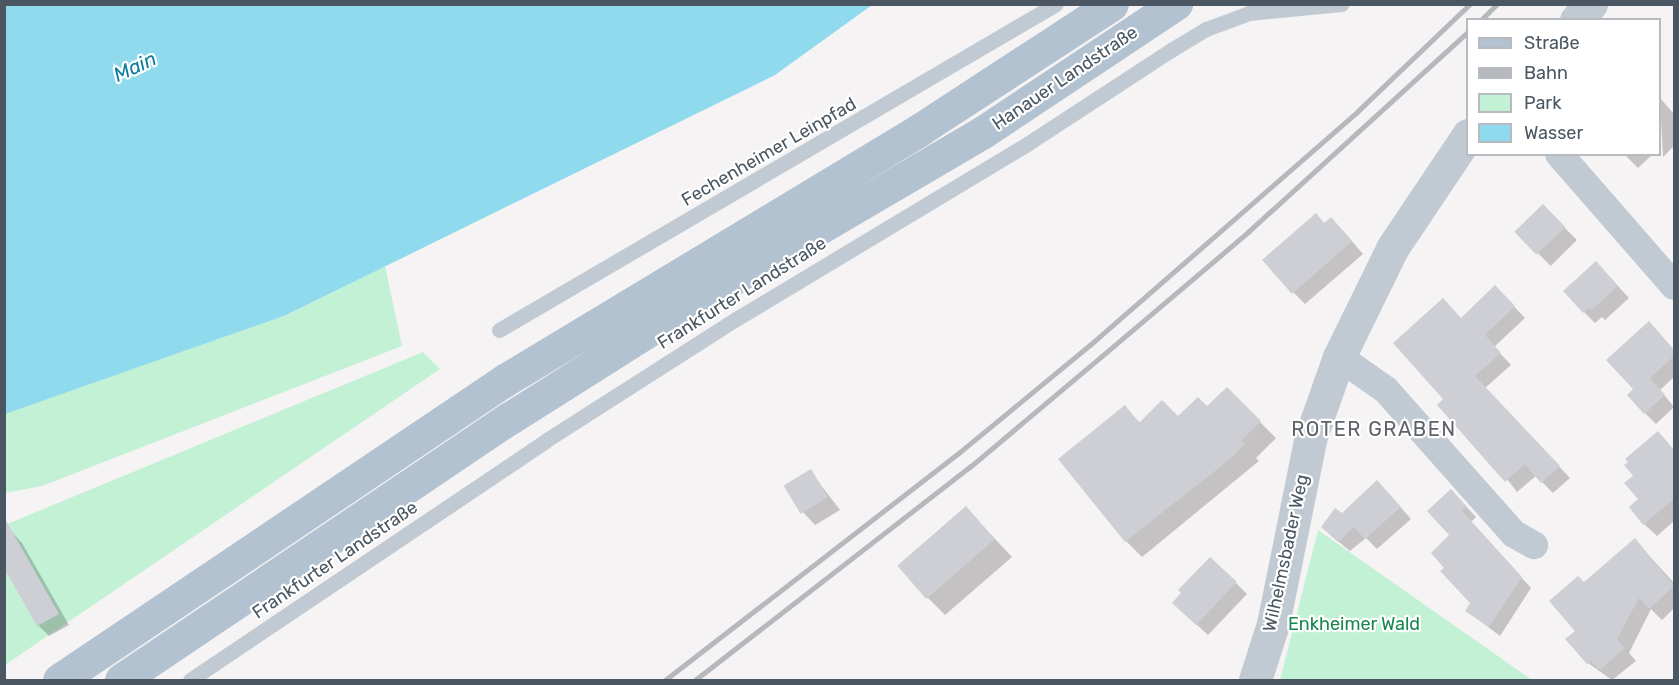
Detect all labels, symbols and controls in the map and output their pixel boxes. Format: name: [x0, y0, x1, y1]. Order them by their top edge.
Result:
legend: [1466, 18, 1661, 156]
street label: Hanauer Landstraße: [988, 21, 1142, 135]
text: Straße: [1524, 32, 1580, 54]
water label: Main: [110, 47, 160, 87]
text: Bahn: [1524, 62, 1568, 84]
text: Park: [1524, 92, 1561, 114]
street label: Fechenheimer Leinpfad: [678, 93, 860, 211]
text: Wasser: [1524, 122, 1583, 144]
street label: Frankfurter Landstraße: [653, 232, 831, 354]
district label: ROTER GRABEN: [1291, 417, 1457, 441]
street label: Wilhelmsbader Weg: [1259, 472, 1313, 634]
street label: Frankfurter Landstraße: [248, 496, 422, 624]
park label: Enkheimer Wald: [1288, 613, 1420, 635]

